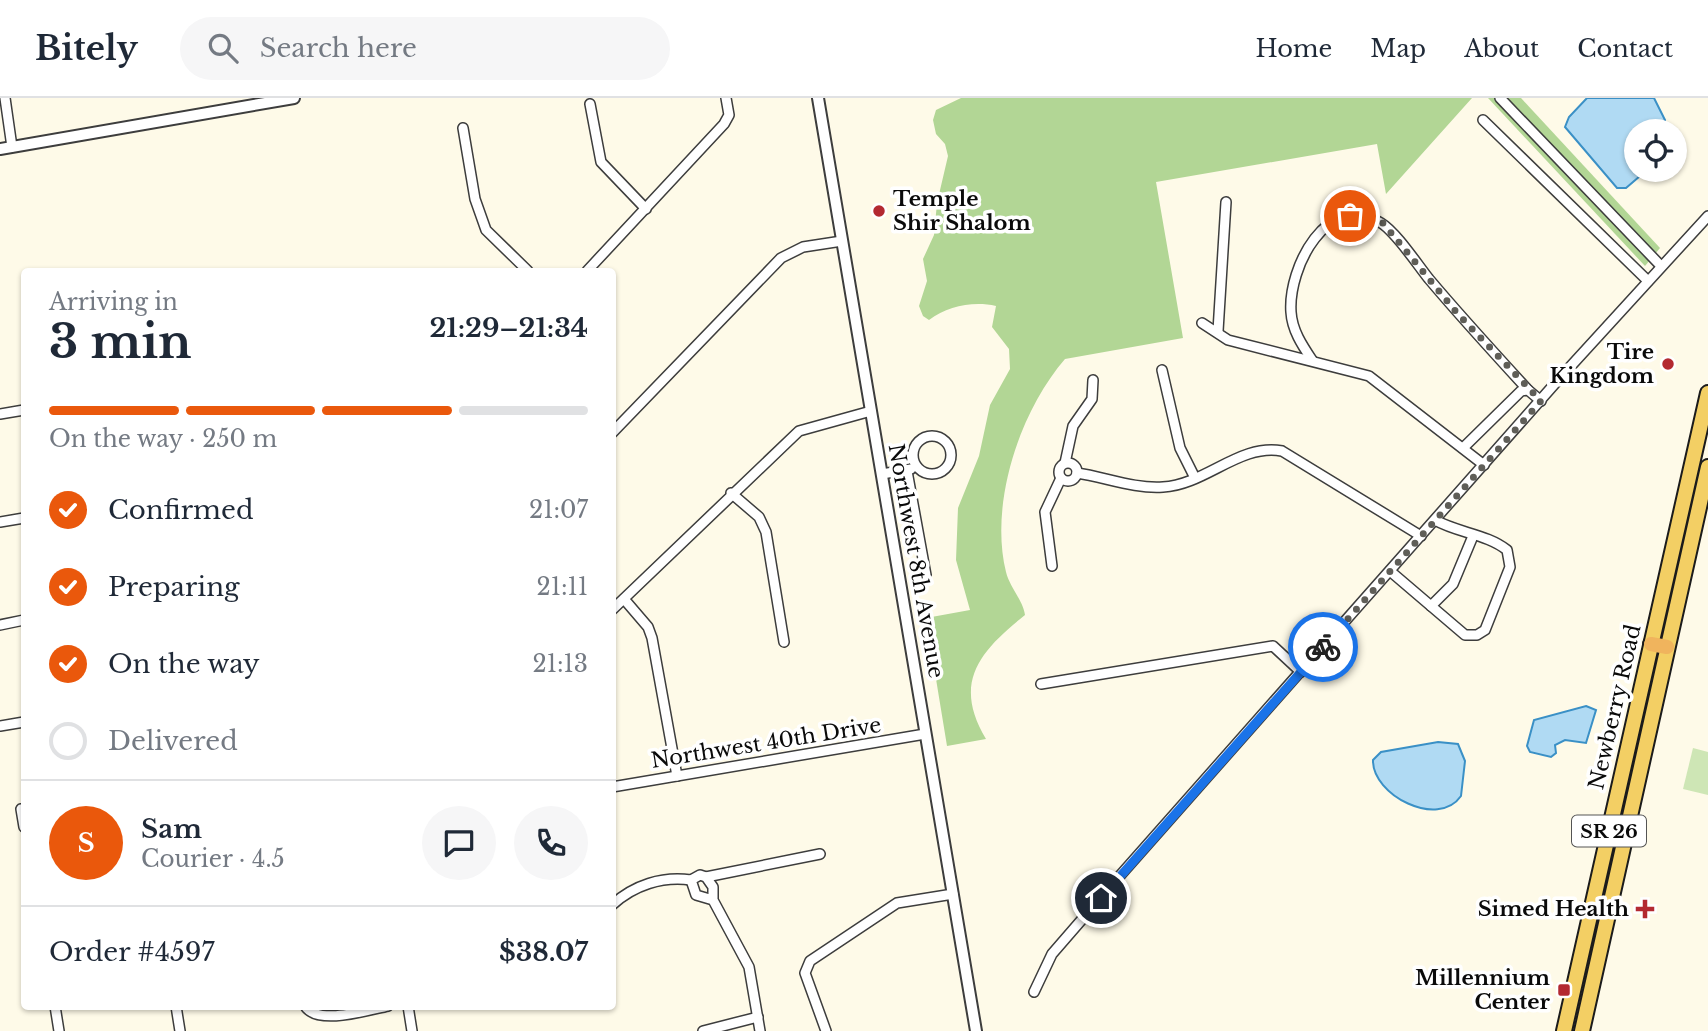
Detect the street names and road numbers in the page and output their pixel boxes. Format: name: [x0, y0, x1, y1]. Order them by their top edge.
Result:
street label: Northwest 8th Avenue: [883, 442, 949, 680]
street label: Newberry Road: [1583, 622, 1647, 792]
street label: Northwest 40th Drive: [649, 712, 883, 774]
road number: SR 26: [1572, 816, 1646, 846]

